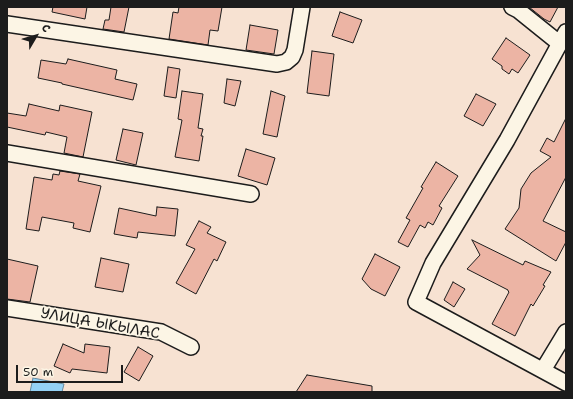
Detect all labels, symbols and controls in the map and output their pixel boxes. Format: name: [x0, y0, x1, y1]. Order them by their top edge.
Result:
north arrow: [16, 16, 56, 56]
text: С: [38, 21, 54, 36]
street label: УЛИЦА ЫКЫЛАС: [39, 305, 161, 343]
scale bar: [18, 357, 125, 383]
text: 50 m: [23, 364, 53, 380]

